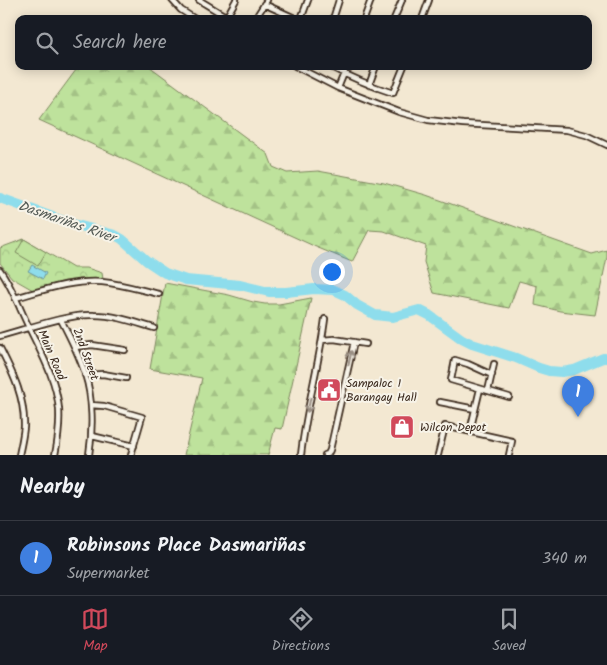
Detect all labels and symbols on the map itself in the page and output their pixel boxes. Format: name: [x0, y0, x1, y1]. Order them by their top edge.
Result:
water label: Dasmariñas River: [15, 195, 121, 250]
your location: [319, 259, 345, 285]
street label: 2nd Street: [67, 325, 104, 383]
street label: Main Road: [32, 327, 71, 384]
one-way arrow: [346, 350, 356, 366]
place label: Sampaloc 1 Barangay Hall: [346, 374, 417, 407]
pin: 1: [562, 376, 594, 417]
public building icon: Sampaloc 1 Barangay Hall: [316, 377, 342, 403]
one-way arrow: [304, 397, 313, 413]
shop icon: Wilcon Depot: [389, 414, 415, 440]
place label: Wilcon Depot: [420, 418, 486, 437]

